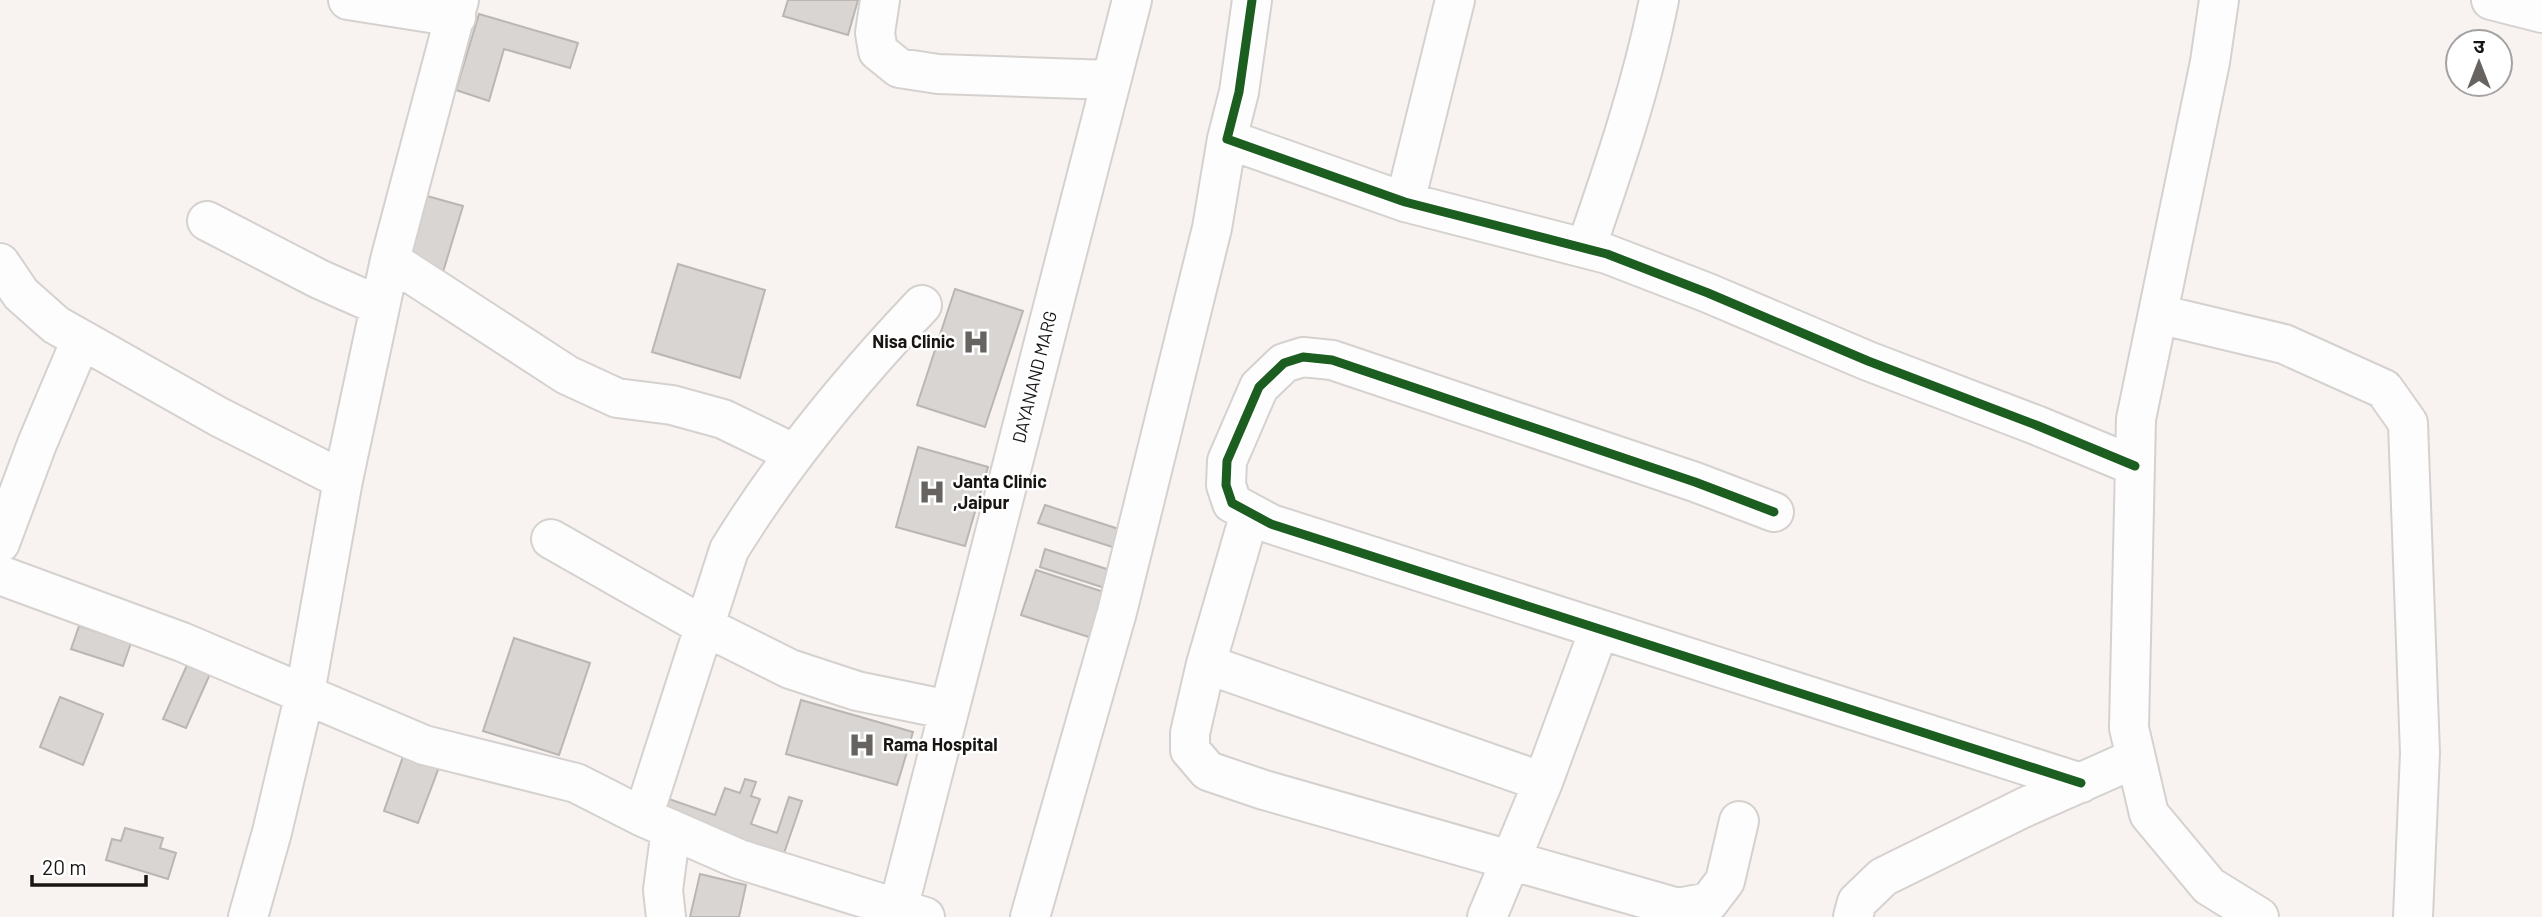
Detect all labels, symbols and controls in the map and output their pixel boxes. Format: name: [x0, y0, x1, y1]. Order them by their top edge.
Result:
north arrow: [2444, 28, 2514, 98]
text: उ: [2473, 34, 2485, 57]
street label: DAYANAND MARG: [1007, 308, 1061, 445]
hospital icon: Nisa Clinic: [961, 327, 991, 357]
place label: Nisa Clinic: [872, 330, 955, 352]
place label: Janta Clinic ,Jaipur: [953, 470, 1047, 513]
hospital icon: Janta Clinic ,Jaipur: [917, 477, 947, 507]
hospital icon: Rama Hospital: [847, 730, 877, 760]
place label: Rama Hospital: [883, 733, 998, 755]
scale bar: [32, 844, 145, 888]
text: 20 m: [42, 854, 87, 879]

